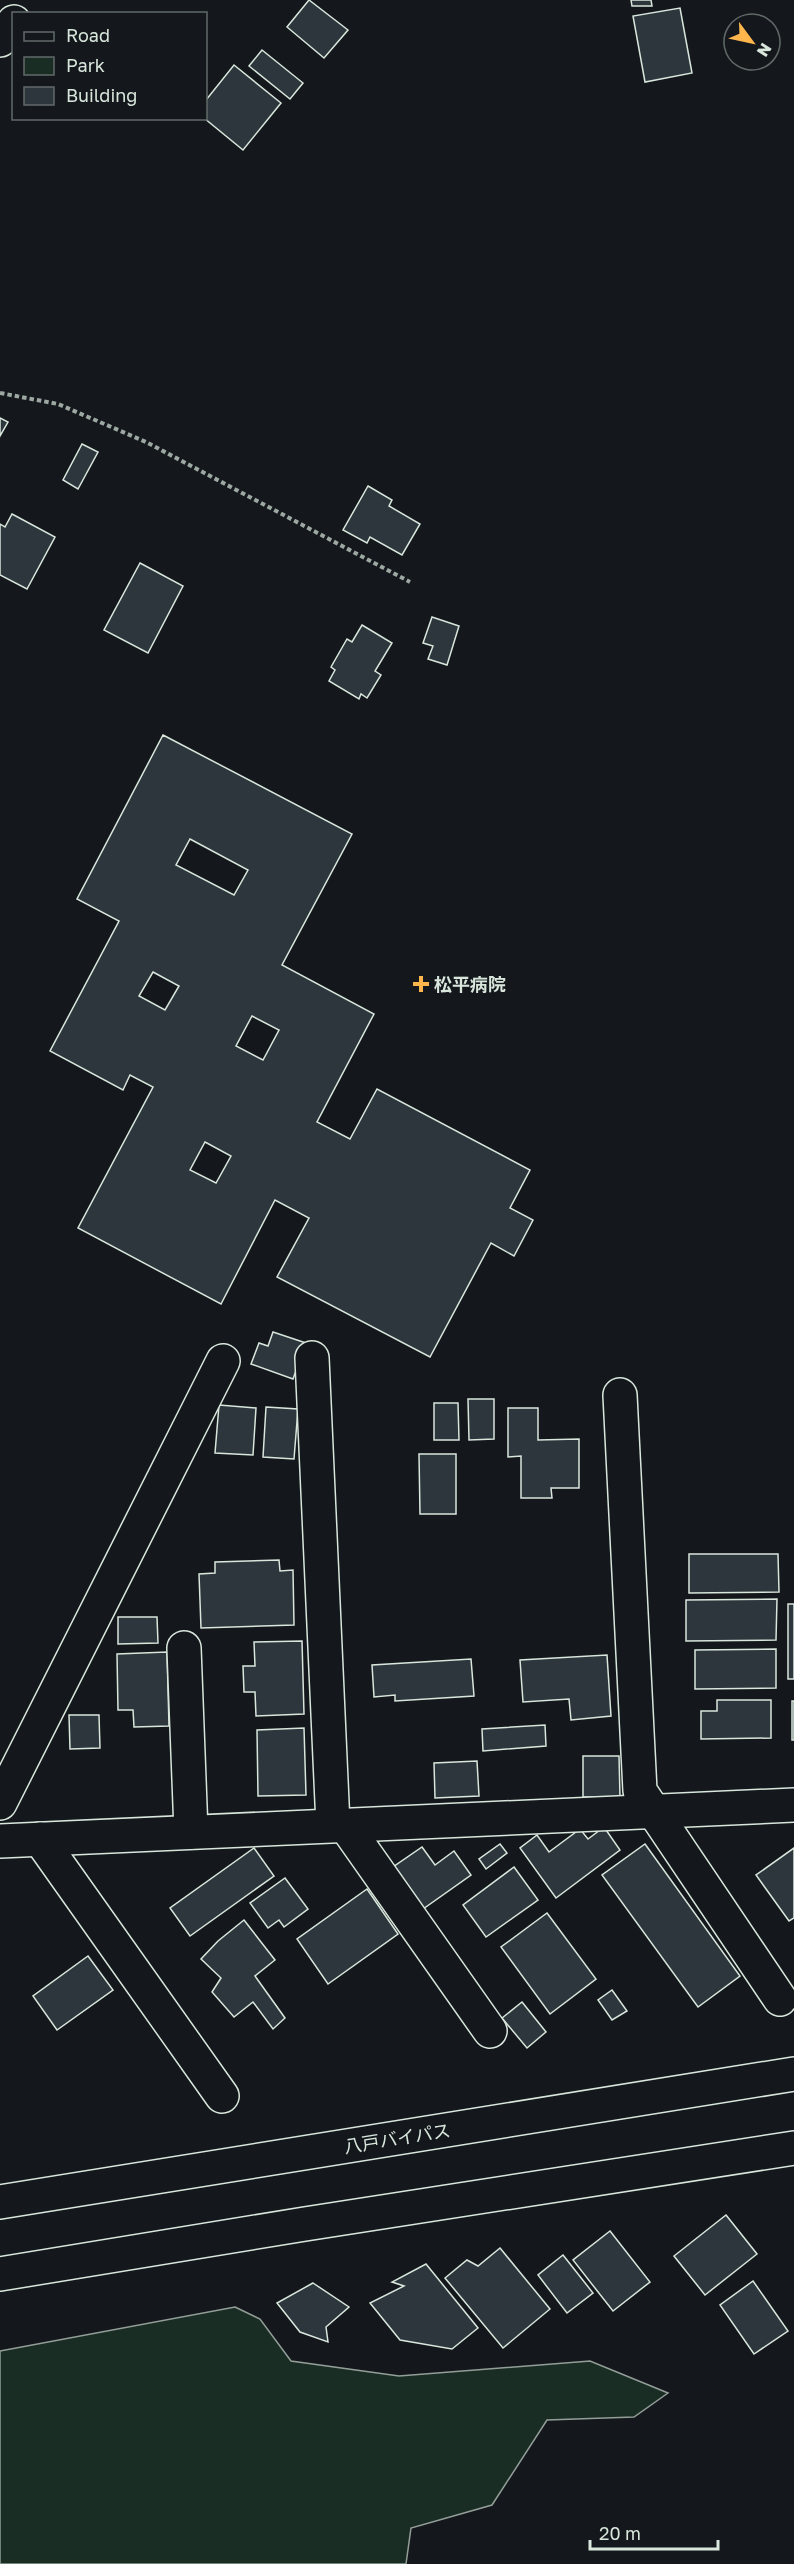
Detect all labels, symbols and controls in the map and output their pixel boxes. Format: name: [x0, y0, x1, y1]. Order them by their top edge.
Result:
legend: [12, 12, 207, 120]
north arrow: [722, 12, 782, 72]
text: Road: [66, 24, 110, 46]
text: N: [753, 40, 776, 61]
text: Park: [66, 54, 105, 76]
text: Building: [66, 84, 137, 106]
place label: 松平病院: [434, 973, 506, 995]
marker: 松平病院: [412, 975, 430, 993]
street label: 八戸バイパス: [342, 2119, 452, 2157]
scale bar: [590, 2513, 718, 2551]
text: 20 m: [599, 2522, 641, 2544]

